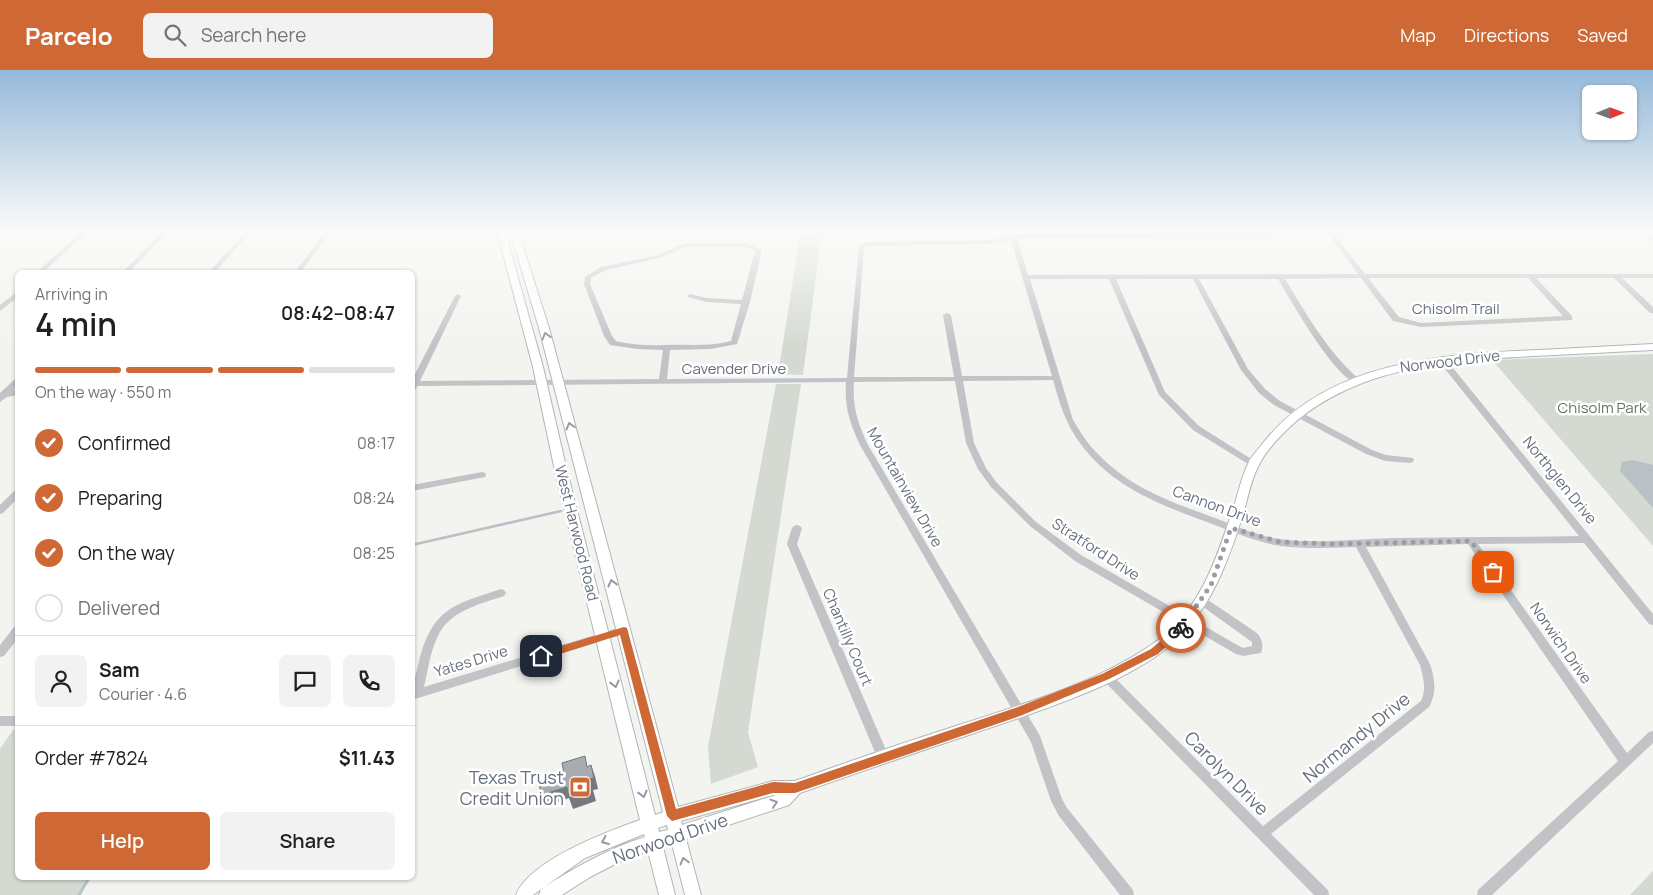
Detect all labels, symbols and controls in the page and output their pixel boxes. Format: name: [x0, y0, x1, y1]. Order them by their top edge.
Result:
search box: [143, 13, 493, 58]
text: Parcelo: [25, 19, 113, 52]
icon: search: [161, 21, 189, 49]
text: Search here: [201, 22, 306, 48]
text: Map: [1400, 23, 1436, 47]
text: Directions: [1464, 23, 1549, 47]
text: Saved: [1577, 23, 1628, 47]
north arrow: [1582, 85, 1638, 140]
map controls: [1582, 85, 1637, 140]
text: Arriving in: [35, 283, 108, 305]
street label: Chisolm Trail: [1412, 298, 1500, 319]
text: 08:42–08:47: [281, 300, 395, 326]
text: 4 min: [35, 302, 117, 346]
one-way arrow: [541, 332, 552, 341]
street label: Norwood Drive: [1399, 344, 1501, 378]
street label: Cavender Drive: [682, 358, 787, 379]
text: On the way · 550 m: [35, 381, 171, 403]
park label: Chisolm Park: [1557, 397, 1647, 418]
one-way arrow: [565, 422, 576, 431]
street label: Mountainview Drive: [862, 423, 948, 551]
icon: check: [35, 429, 63, 457]
text: Confirmed: [78, 430, 171, 456]
text: 08:17: [357, 432, 395, 454]
street label: Northglen Drive: [1518, 432, 1602, 529]
street label: West Harwood Road: [550, 463, 604, 603]
street label: Cannon Drive: [1170, 480, 1264, 532]
icon: check: [35, 484, 63, 512]
text: Preparing: [78, 485, 163, 511]
text: 08:24: [353, 487, 395, 509]
street label: Stratford Drive: [1048, 513, 1144, 585]
icon: check: [35, 539, 63, 567]
text: On the way: [78, 540, 175, 566]
text: 08:25: [353, 542, 395, 564]
pin: [1472, 551, 1514, 593]
icon: bag: [1479, 558, 1507, 586]
one-way arrow: [607, 580, 617, 588]
street label: Chantilly Court: [818, 585, 878, 689]
text: Delivered: [78, 595, 160, 621]
street label: Norwich Drive: [1525, 598, 1597, 688]
courier: [1156, 603, 1206, 653]
icon: bike: [1167, 614, 1195, 642]
pin: [520, 635, 562, 677]
street label: Yates Drive: [432, 640, 511, 682]
icon: home: [527, 642, 555, 670]
button: person: [35, 655, 87, 707]
button: chat: [279, 655, 331, 707]
button: phone: [343, 655, 395, 707]
text: Sam: [99, 657, 140, 683]
one-way arrow: [609, 679, 620, 688]
text: Courier · 4.6: [99, 683, 187, 705]
street label: Normandy Drive: [1297, 686, 1415, 788]
street label: Carolyn Drive: [1180, 726, 1274, 820]
text: Order #7824: [35, 745, 148, 771]
text: $11.43: [339, 745, 395, 771]
place label: Texas Trust Credit Union: [460, 765, 564, 810]
bank icon: Texas Trust Credit Union: [568, 775, 592, 799]
one-way arrow: [637, 789, 648, 798]
one-way arrow: [770, 798, 778, 808]
street label: Norwood Drive: [609, 807, 731, 869]
button: Help: [35, 812, 210, 870]
button: Share: [220, 812, 395, 870]
one-way arrow: [601, 835, 610, 846]
one-way arrow: [679, 856, 690, 865]

